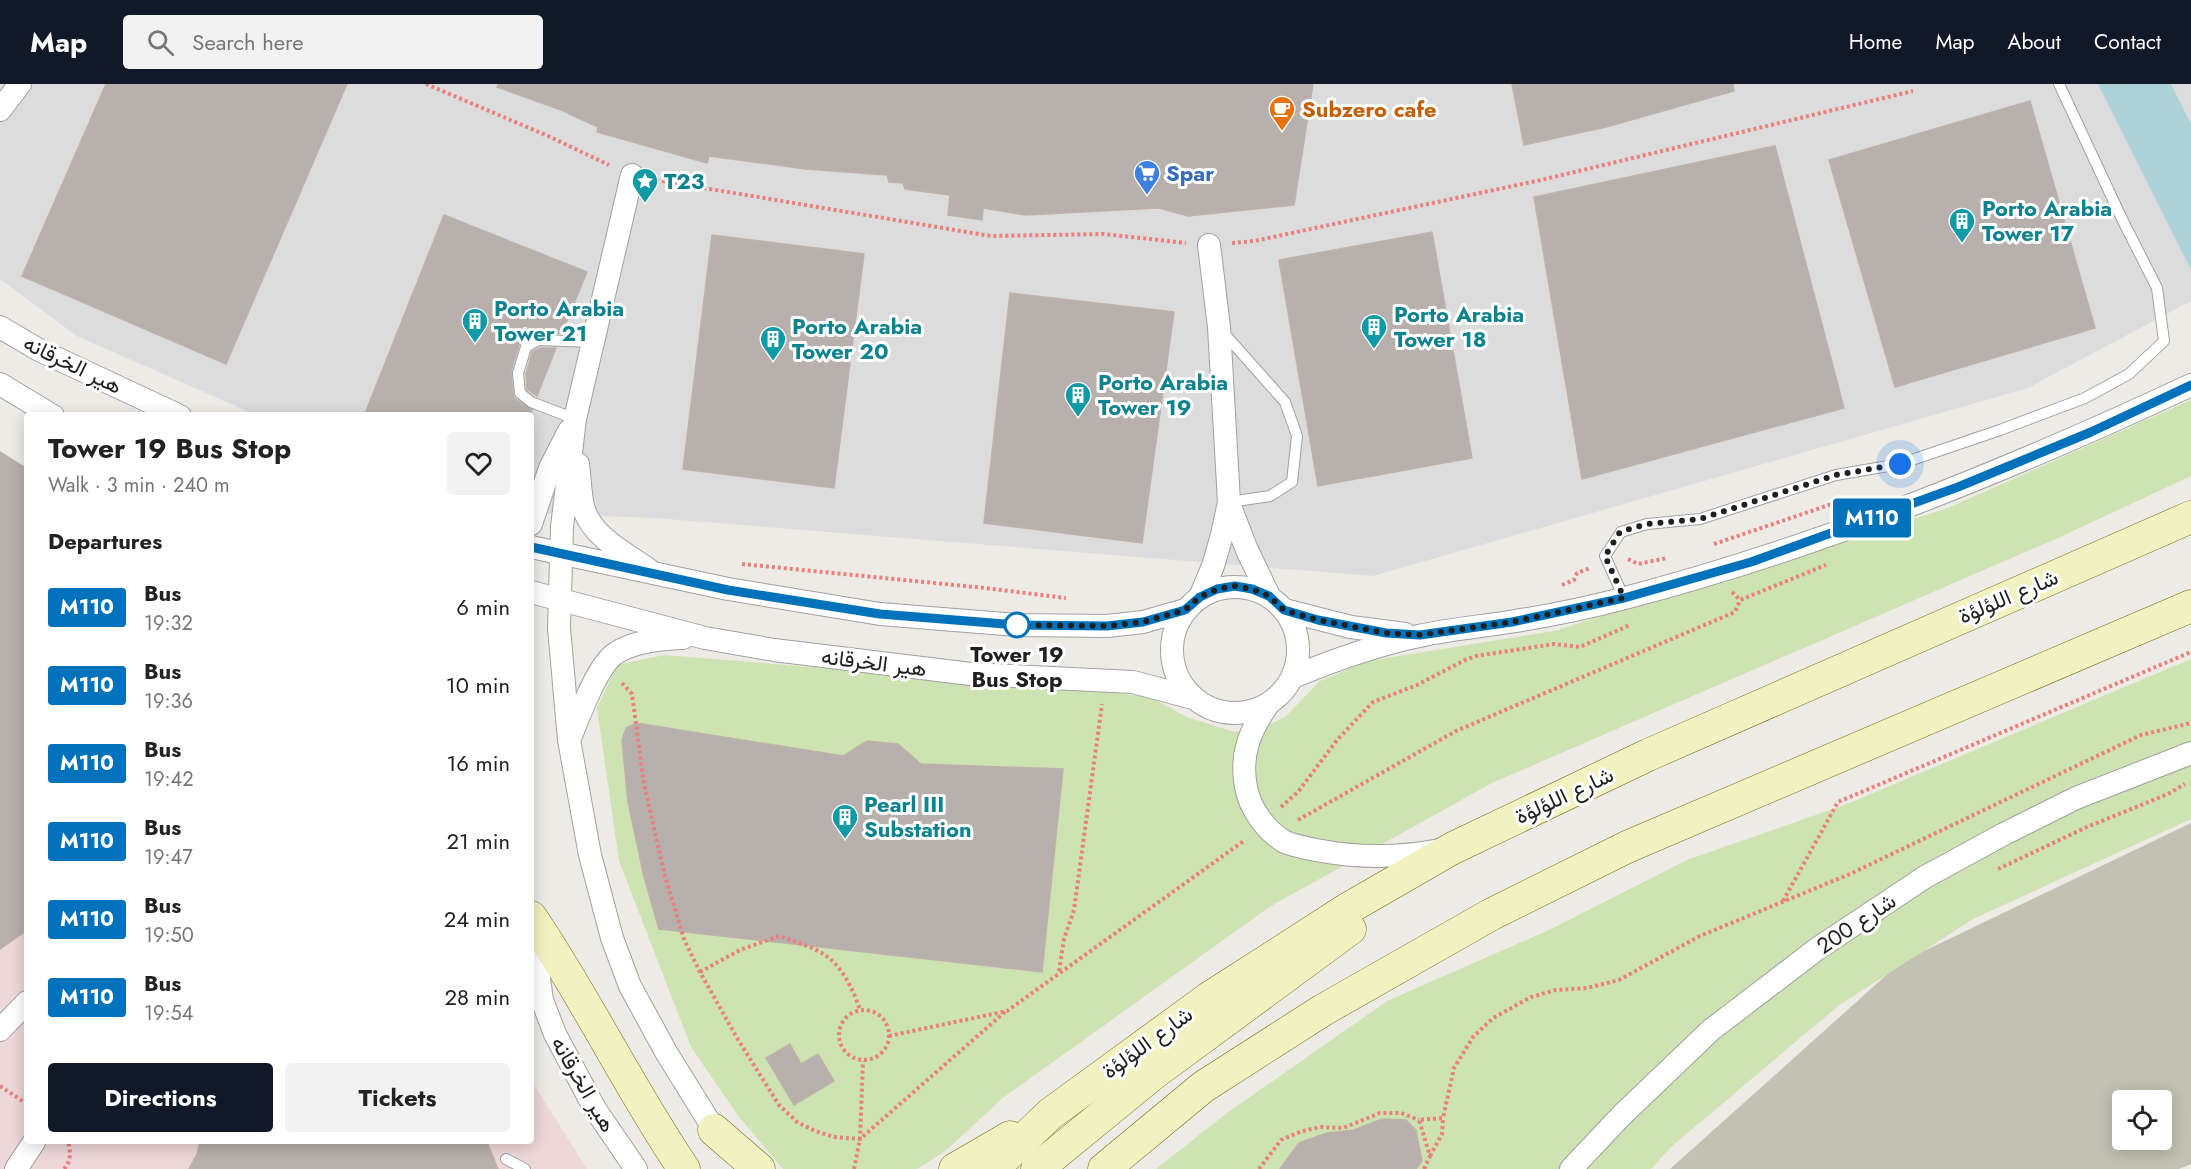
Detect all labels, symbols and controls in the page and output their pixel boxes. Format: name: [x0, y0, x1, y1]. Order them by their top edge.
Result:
search box: [123, 15, 543, 69]
text: Map: [30, 22, 87, 63]
icon: search: [144, 26, 177, 59]
text: Search here: [192, 26, 304, 58]
text: Home: [1849, 27, 1902, 57]
text: Map: [1935, 27, 1975, 57]
text: About: [2008, 27, 2061, 57]
text: Contact: [2094, 27, 2161, 57]
place label: Subzero cafe: [1302, 93, 1437, 125]
cafe icon: Subzero cafe: [1267, 94, 1297, 132]
place label: Spar: [1166, 157, 1214, 189]
supermarket icon: Spar: [1132, 158, 1162, 196]
place label: T23: [664, 165, 704, 197]
place icon: T23: [630, 166, 660, 204]
place label: Porto Arabia Tower 17: [1982, 192, 2112, 249]
building icon: Porto Arabia Tower 17: [1947, 206, 1977, 244]
place label: Porto Arabia Tower 21: [494, 292, 624, 349]
place label: Porto Arabia Tower 18: [1394, 298, 1524, 355]
building icon: Porto Arabia Tower 21: [460, 306, 490, 344]
place label: Porto Arabia Tower 20: [792, 310, 922, 367]
building icon: Porto Arabia Tower 18: [1359, 312, 1389, 350]
building icon: Porto Arabia Tower 20: [758, 324, 788, 362]
street label: هير الخرقانه: [18, 326, 128, 402]
place label: Porto Arabia Tower 19: [1098, 366, 1228, 423]
building icon: Porto Arabia Tower 19: [1063, 380, 1093, 418]
text: Tower 19 Bus Stop: [48, 428, 291, 469]
button: heart: [447, 432, 510, 495]
your location: [1885, 449, 1915, 479]
text: Walk · 3 min · 240 m: [48, 471, 230, 500]
line badge: M110: [1830, 498, 1914, 538]
text: M110: [1845, 503, 1899, 533]
text: Departures: [48, 525, 162, 557]
street label: شارع اللؤلؤة: [1953, 561, 2063, 631]
text: Bus: [144, 577, 181, 609]
text: 6 min: [456, 591, 510, 623]
text: M110: [60, 592, 114, 622]
text: 19:32: [144, 609, 193, 638]
marker: Tower 19 Bus Stop: [1004, 612, 1030, 638]
place label: Tower 19 Bus Stop: [970, 638, 1064, 695]
street label: هير الخرقانه: [819, 640, 929, 684]
text: Bus: [144, 655, 181, 687]
text: 10 min: [446, 669, 510, 701]
text: M110: [60, 670, 114, 700]
text: 19:36: [144, 687, 193, 716]
text: Bus: [144, 733, 181, 765]
text: 16 min: [446, 747, 510, 779]
text: M110: [60, 748, 114, 778]
street label: شارع اللؤلؤة: [1509, 758, 1619, 832]
text: 19:42: [144, 765, 194, 794]
place label: Pearl III Substation: [864, 788, 972, 845]
building icon: Pearl III Substation: [830, 802, 860, 840]
text: Bus: [144, 811, 181, 843]
text: 21 min: [447, 825, 510, 857]
text: M110: [60, 826, 114, 856]
text: 19:47: [144, 843, 193, 872]
street label: شارع 200: [1810, 885, 1902, 961]
text: Bus: [144, 889, 181, 921]
text: 24 min: [444, 903, 510, 935]
text: M110: [60, 904, 114, 934]
text: 19:50: [144, 921, 194, 950]
text: Bus: [144, 967, 181, 999]
text: 28 min: [444, 981, 510, 1013]
text: M110: [60, 982, 114, 1012]
street label: شارع اللؤلؤة: [1095, 998, 1199, 1086]
text: 19:54: [144, 999, 193, 1028]
street label: هير الخرقانه: [544, 1030, 624, 1138]
button: Directions: [48, 1063, 273, 1132]
button: Tickets: [285, 1063, 510, 1132]
map controls: [2112, 1090, 2172, 1150]
button: locate: [2112, 1090, 2172, 1150]

